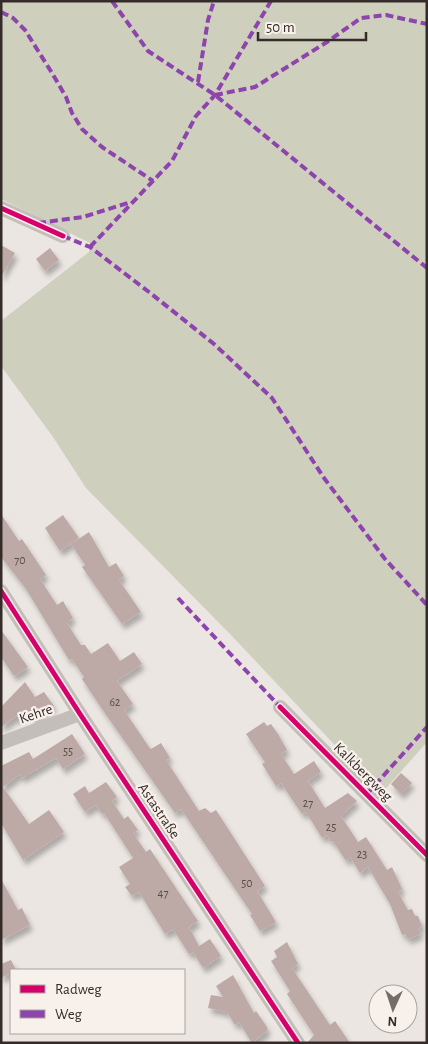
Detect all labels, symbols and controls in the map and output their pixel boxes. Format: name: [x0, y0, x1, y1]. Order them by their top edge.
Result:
scale bar: [258, 10, 366, 42]
text: 50 m: [266, 20, 295, 35]
house number: 70: [14, 554, 26, 566]
house number: 62: [109, 696, 121, 708]
street label: Kehre: [17, 701, 55, 727]
street label: Kalkbergweg: [331, 740, 396, 805]
house number: 55: [63, 745, 73, 757]
street label: Astastraße: [135, 781, 183, 841]
house number: 27: [303, 797, 313, 809]
house number: 25: [326, 821, 336, 833]
house number: 23: [357, 848, 367, 860]
house number: 50: [241, 877, 253, 889]
house number: 47: [158, 887, 168, 899]
legend: [10, 969, 185, 1034]
text: Radweg: [55, 982, 102, 997]
north arrow: [368, 984, 418, 1034]
text: Weg: [55, 1007, 83, 1022]
text: N: [387, 1014, 398, 1028]

